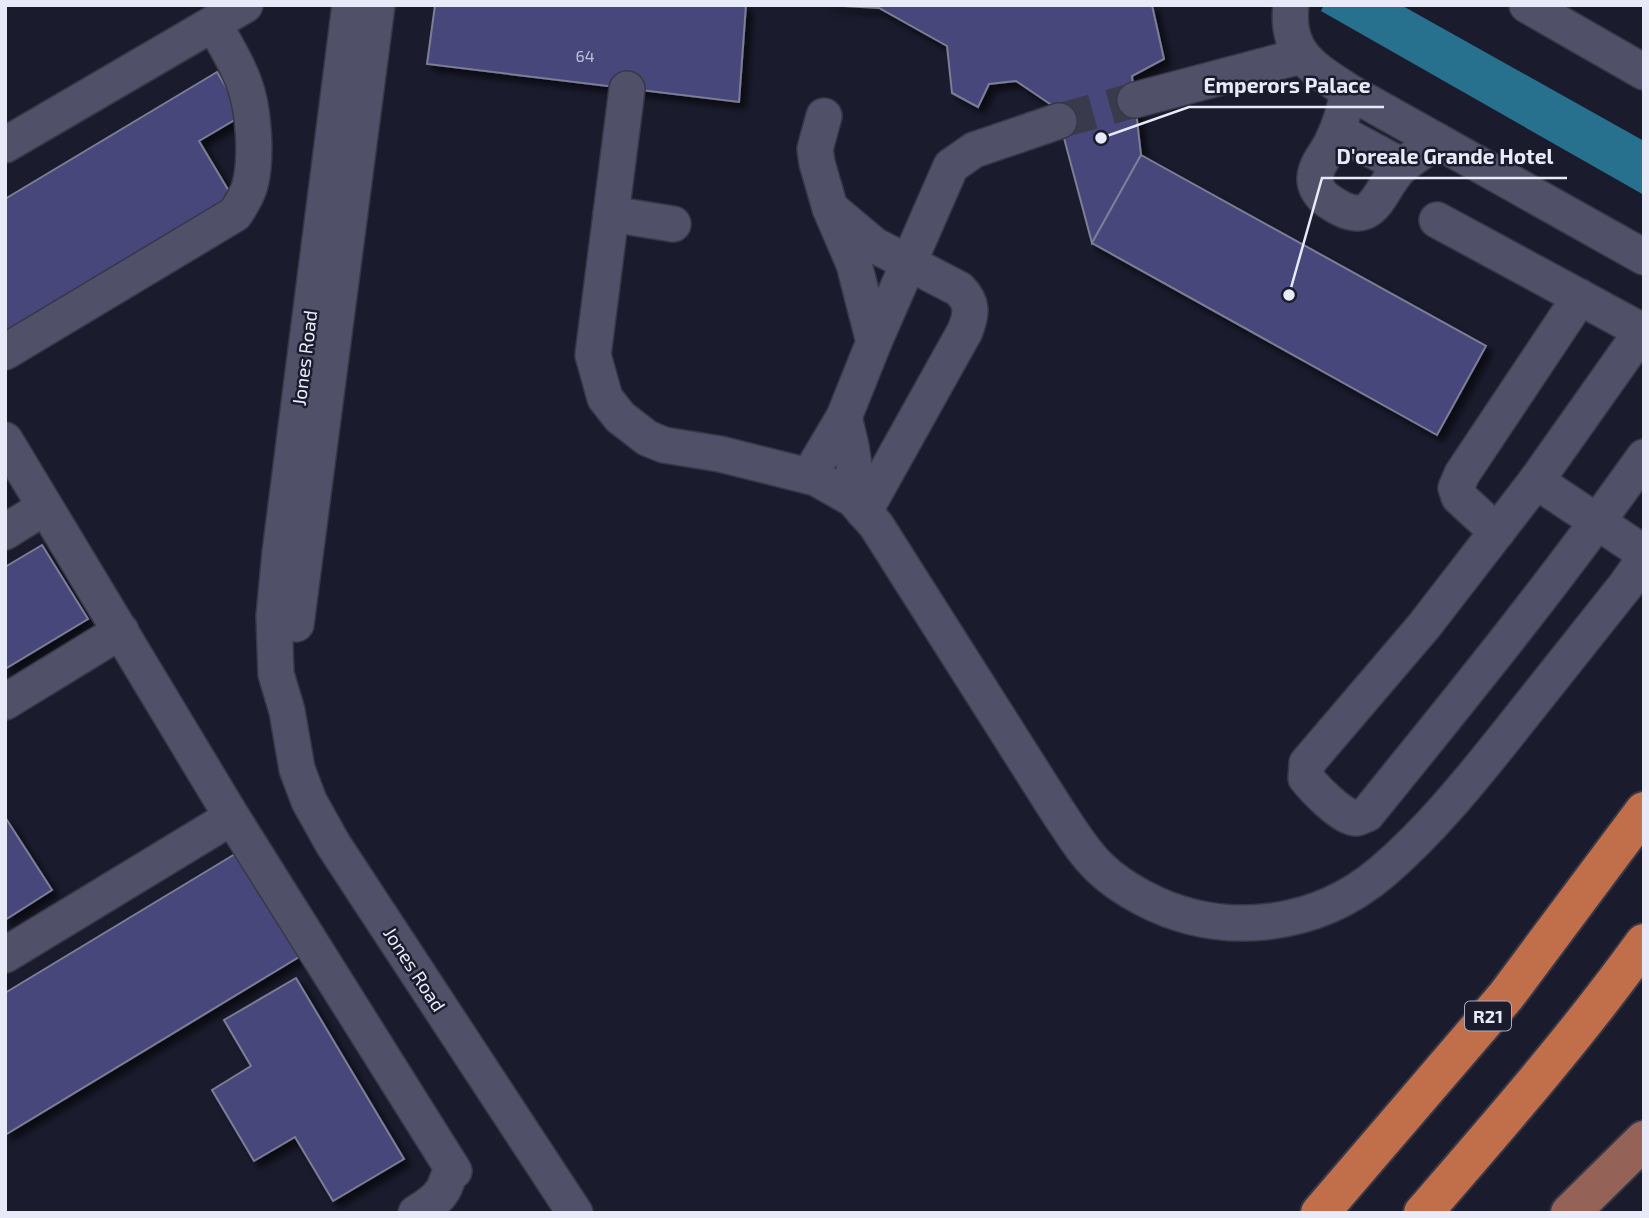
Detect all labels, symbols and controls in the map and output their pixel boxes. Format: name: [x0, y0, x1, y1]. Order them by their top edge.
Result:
house number: 64: [576, 46, 595, 65]
callout: Emperors Palace: [1189, 65, 1384, 107]
text: Emperors Palace: [1203, 72, 1371, 97]
callout: D'oreale Grande Hotel: [1322, 136, 1567, 178]
text: D'oreale Grande Hotel: [1337, 143, 1554, 168]
street label: Jones Road: [287, 309, 321, 407]
street label: Jones Road: [379, 922, 451, 1016]
road number: R21: [1465, 1001, 1511, 1030]

